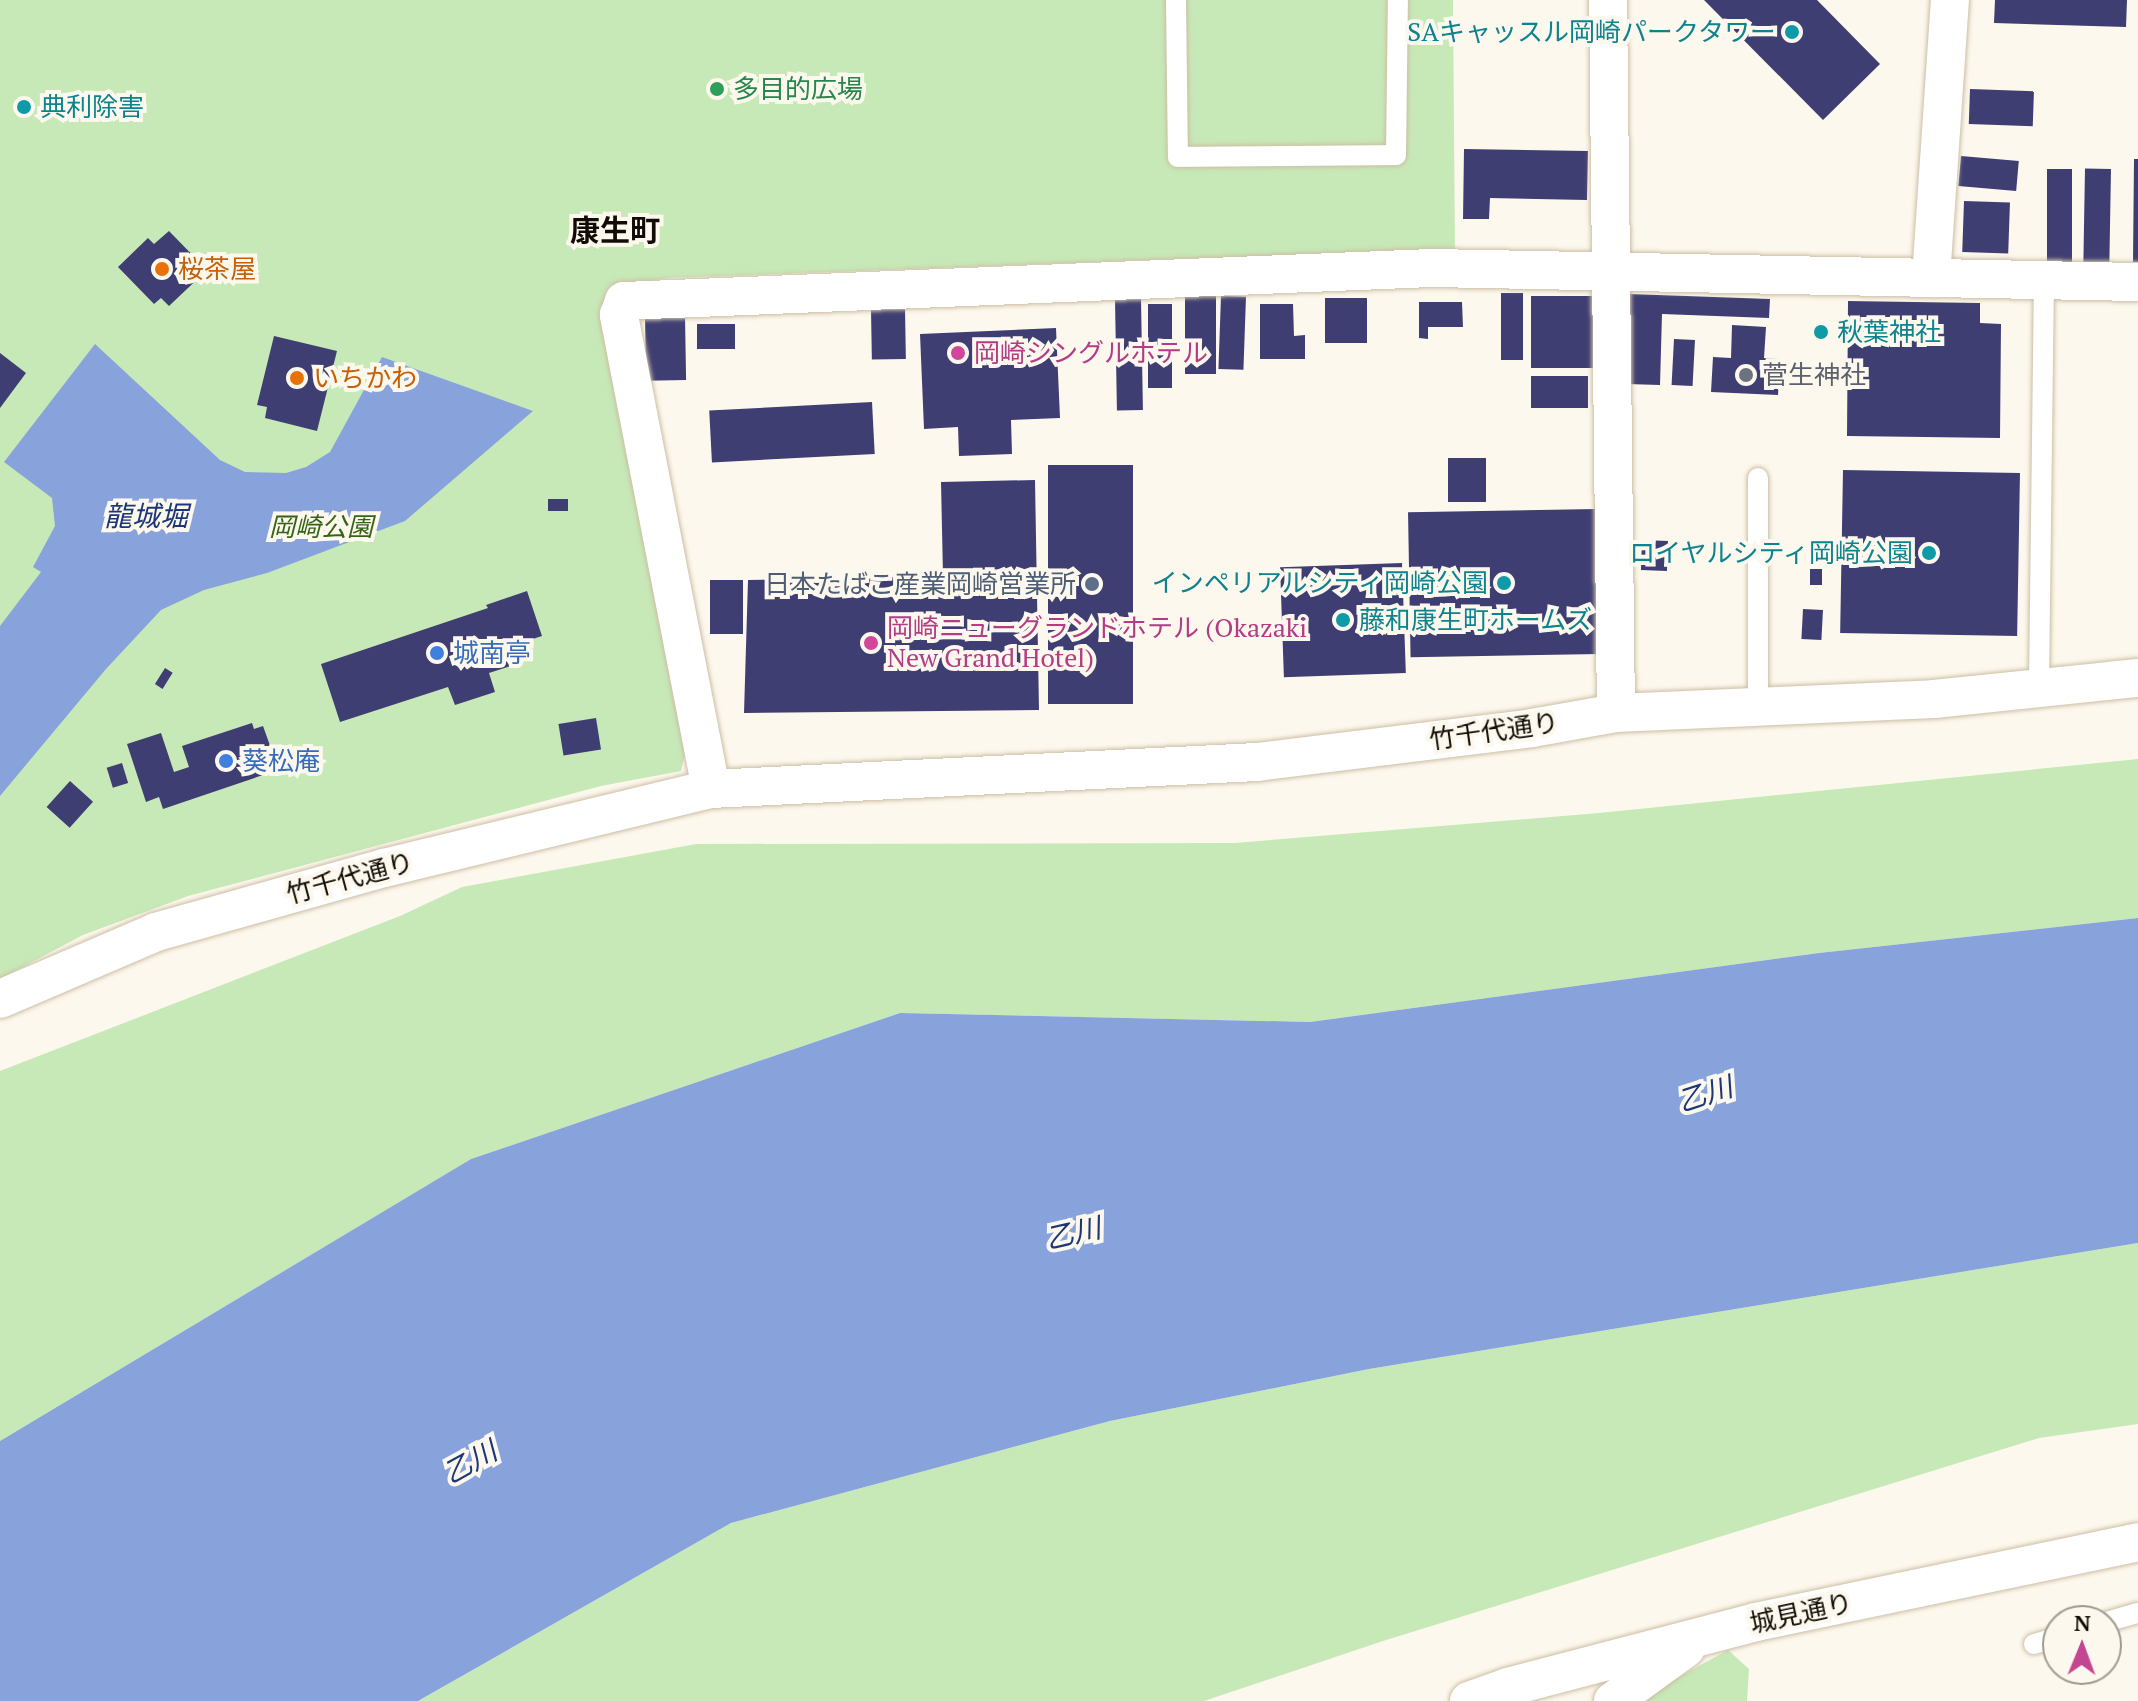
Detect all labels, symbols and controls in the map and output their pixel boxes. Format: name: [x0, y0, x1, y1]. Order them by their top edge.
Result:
place label: SAキャッスル岡崎パークタワー: [1406, 16, 1776, 48]
marker: SAキャッスル岡崎パークタワー: [1783, 23, 1801, 41]
place label: 多目的広場: [733, 73, 863, 105]
marker: 多目的広場: [708, 80, 726, 98]
place label: 典利除害: [40, 91, 144, 123]
marker: 典利除害: [15, 98, 33, 116]
district label: 康生町: [570, 212, 660, 248]
place label: 桜茶屋: [178, 253, 256, 285]
marker: 桜茶屋: [153, 260, 171, 278]
place label: 秋葉神社: [1837, 316, 1941, 348]
marker: 秋葉神社: [1812, 323, 1830, 341]
place label: 岡崎シングルホテル: [974, 337, 1208, 369]
marker: 岡崎シングルホテル: [949, 344, 967, 362]
place label: 菅生神社: [1762, 359, 1866, 391]
place label: いちかわ: [313, 362, 417, 394]
marker: 菅生神社: [1737, 366, 1755, 384]
marker: いちかわ: [288, 369, 306, 387]
water label: 龍城堀: [104, 499, 188, 533]
park label: 岡崎公園: [269, 511, 373, 543]
place label: ロイヤルシティ岡崎公園: [1627, 537, 1913, 569]
marker: ロイヤルシティ岡崎公園: [1920, 544, 1938, 562]
place label: インペリアルシティ岡崎公園: [1150, 567, 1488, 599]
place label: 日本たばこ産業岡崎営業所: [764, 568, 1076, 600]
marker: インペリアルシティ岡崎公園: [1495, 574, 1513, 592]
marker: 日本たばこ産業岡崎営業所: [1083, 575, 1101, 593]
place label: 藤和康生町ホームズ: [1359, 604, 1593, 636]
marker: 藤和康生町ホームズ: [1334, 611, 1352, 629]
place label: 岡崎ニューグランドホテル (Okazaki New Grand Hotel): [887, 612, 1307, 674]
marker: 岡崎ニューグランドホテル (Okazaki New Grand Hotel): [862, 634, 880, 652]
place label: 城南亭: [453, 637, 531, 669]
marker: 城南亭: [428, 644, 446, 662]
street label: 竹千代通り: [1427, 707, 1561, 755]
place label: 葵松庵: [242, 745, 320, 777]
marker: 葵松庵: [217, 752, 235, 770]
street label: 竹千代通り: [283, 846, 417, 910]
water label: 乙川: [1673, 1069, 1737, 1119]
water label: 乙川: [1042, 1210, 1104, 1256]
water label: 乙川: [437, 1434, 503, 1490]
street label: 城見通り: [1747, 1587, 1855, 1639]
north arrow: [2042, 1605, 2122, 1685]
text: N: [2074, 1608, 2091, 1637]

